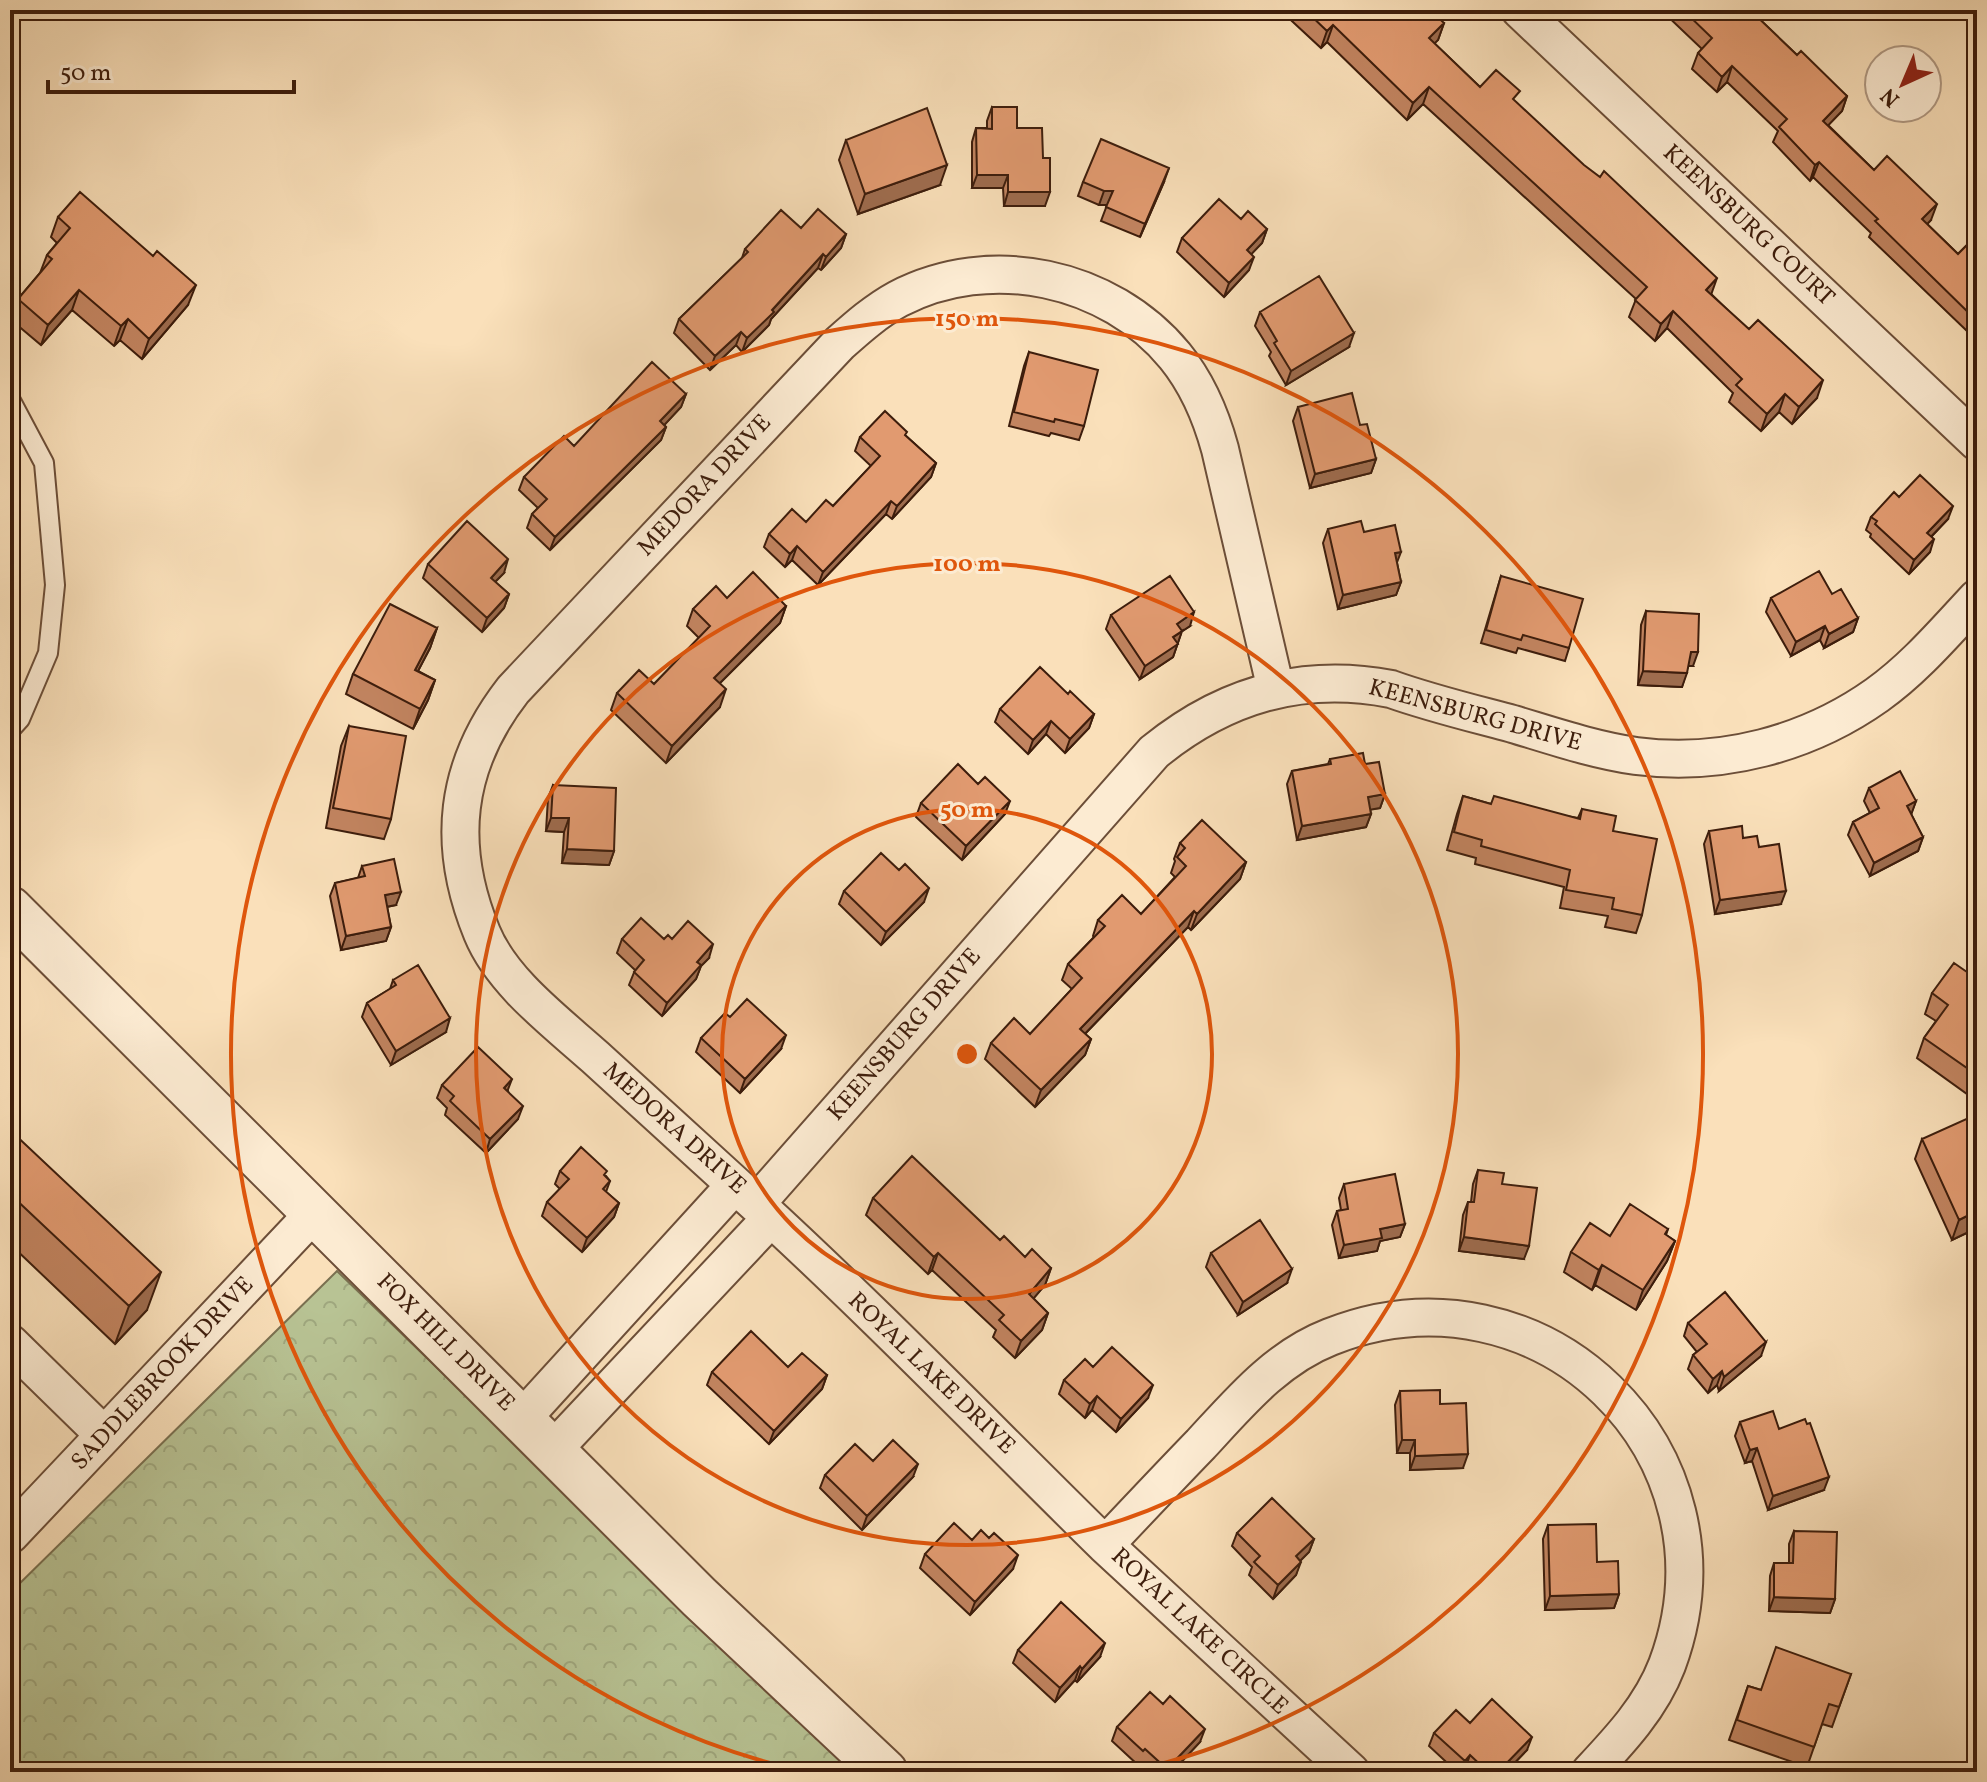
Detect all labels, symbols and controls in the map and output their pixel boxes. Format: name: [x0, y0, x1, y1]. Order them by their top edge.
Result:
scale bar: [48, 44, 294, 94]
north arrow: [1863, 44, 1943, 124]
text: 50 m: [60, 57, 112, 91]
text: N: [1874, 80, 1907, 113]
street label: KEENSBURG COURT: [1655, 137, 1841, 315]
text: 150 m: [935, 303, 999, 337]
street label: MEDORA DRIVE: [630, 407, 780, 565]
text: 100 m: [933, 548, 1001, 582]
street label: KEENSBURG DRIVE: [1365, 671, 1585, 761]
text: 50 m: [940, 794, 994, 828]
street label: KEENSBURG DRIVE: [820, 941, 990, 1129]
centre of rings: [953, 1040, 981, 1068]
street label: MEDORA DRIVE: [595, 1055, 753, 1203]
street label: FOX HILL DRIVE: [368, 1266, 522, 1420]
street label: SADDLEBROOK DRIVE: [64, 1270, 262, 1478]
street label: ROYAL LAKE DRIVE: [840, 1285, 1022, 1463]
street label: ROYAL LAKE CIRCLE: [1103, 1541, 1295, 1723]

